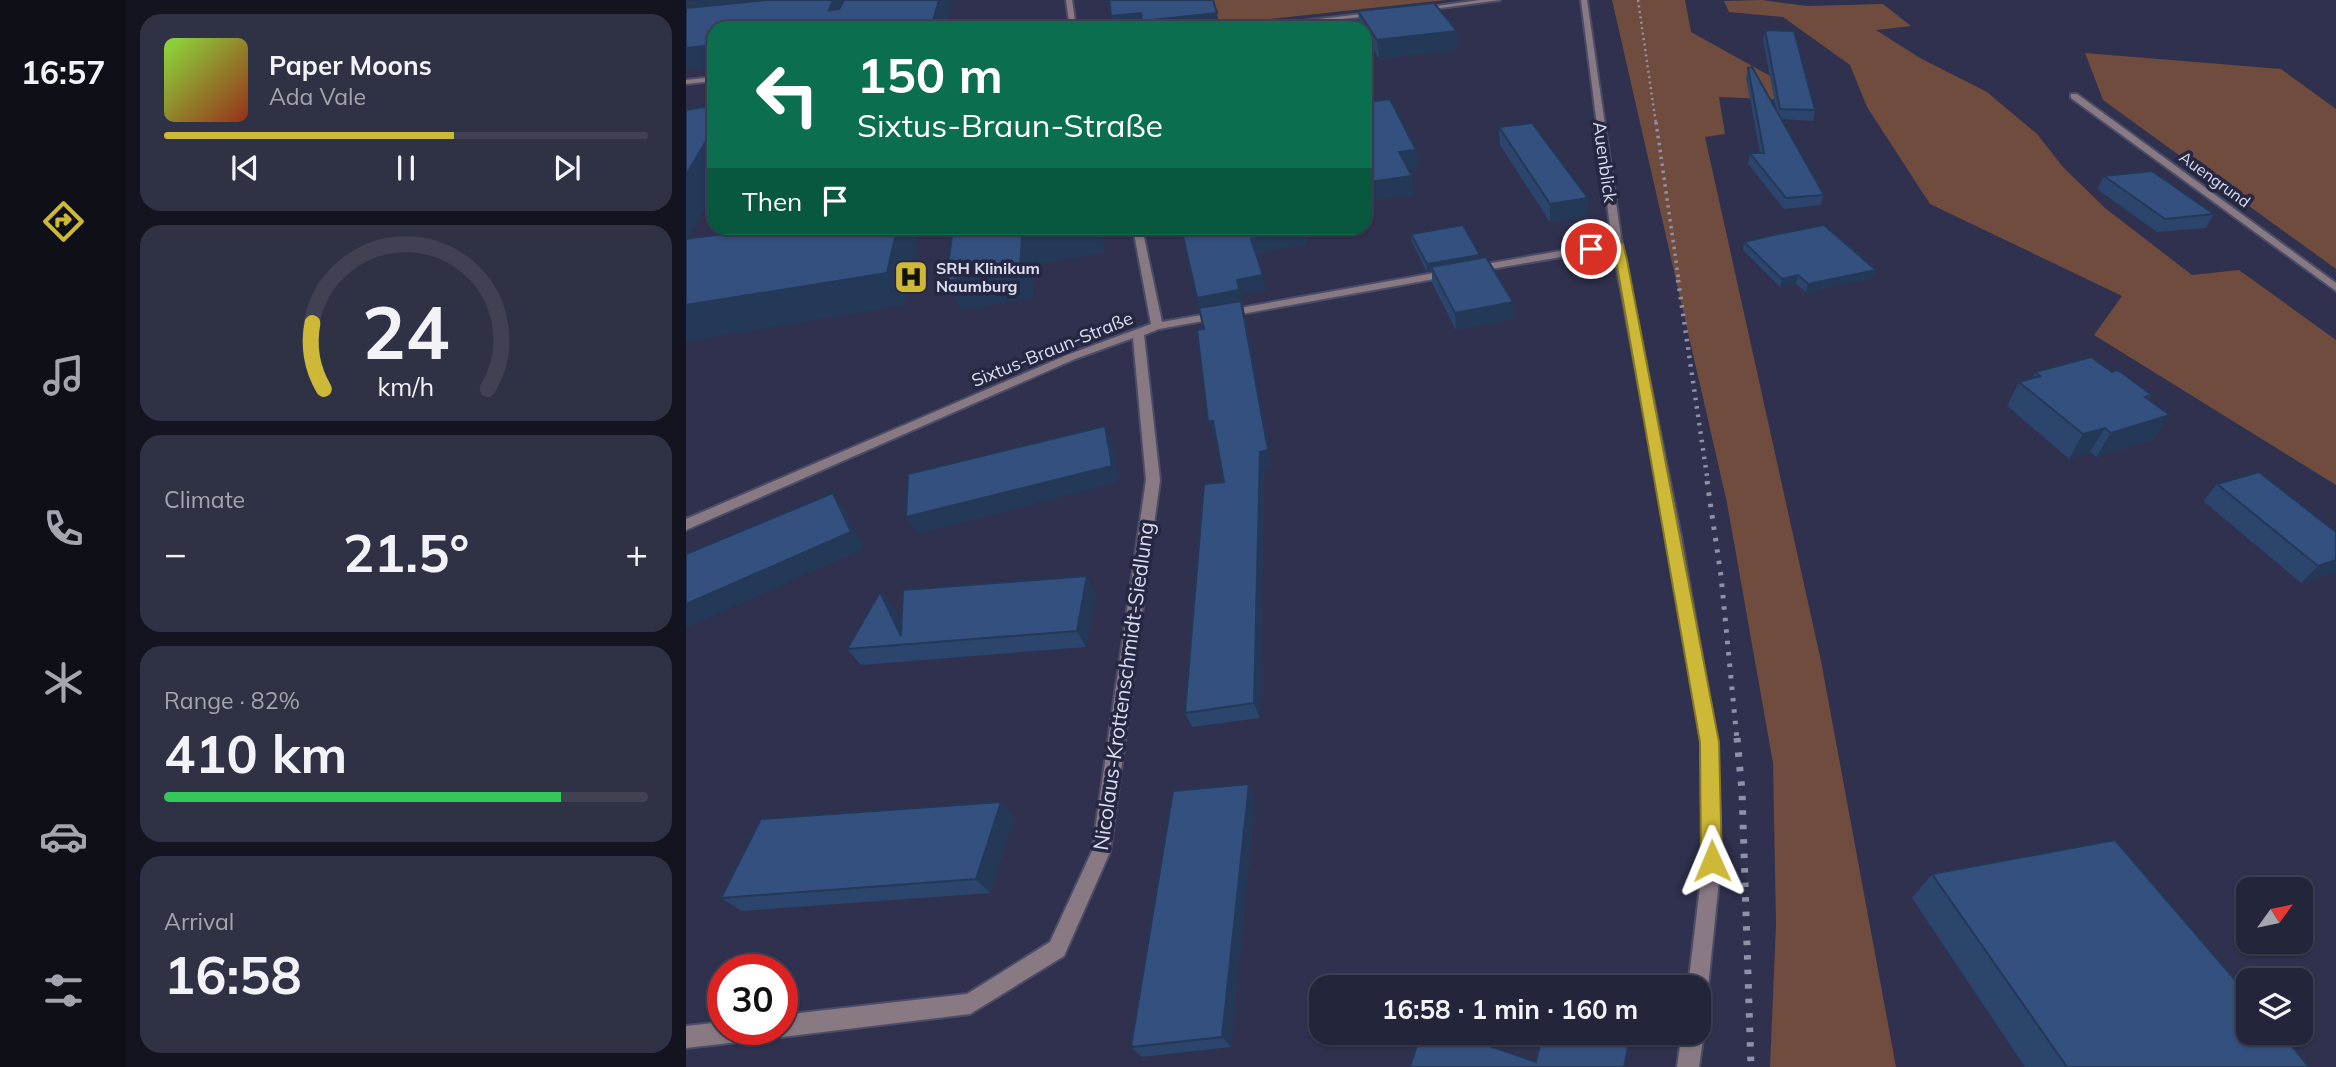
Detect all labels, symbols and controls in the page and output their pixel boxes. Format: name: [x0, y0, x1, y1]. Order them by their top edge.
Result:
text: 150 m: [857, 44, 1003, 105]
text: Paper Moons: [269, 49, 432, 82]
icon: left: [742, 49, 833, 140]
text: 16:57: [21, 52, 105, 92]
text: Ada Vale: [269, 82, 366, 111]
text: Sixtus-Braun-Straße: [857, 105, 1163, 145]
street label: Auenblick: [1588, 120, 1622, 205]
street label: Auengrund: [2176, 147, 2254, 211]
icon: previous: [226, 149, 264, 187]
icon: pause: [387, 149, 425, 187]
icon: next: [548, 149, 586, 187]
icon: arrive: [816, 182, 854, 220]
text: Then: [742, 185, 802, 218]
icon: directions: [39, 197, 88, 246]
pin: [1561, 219, 1621, 279]
icon: arrive: [1572, 230, 1610, 268]
hospital icon: SRH Klinikum Naumburg: [892, 258, 930, 296]
place label: SRH Klinikum Naumburg: [936, 258, 1040, 296]
text: 24: [362, 286, 450, 377]
street label: Sixtus-Braun-Straße: [968, 306, 1136, 392]
icon: music: [39, 351, 88, 400]
text: km/h: [378, 371, 434, 402]
text: Climate: [164, 485, 245, 514]
icon: phone: [39, 504, 88, 553]
text: 21.5°: [343, 520, 469, 585]
street label: Nicolaus-Krottenschmidt-Siedlung: [1087, 520, 1159, 852]
text: −: [164, 529, 187, 577]
text: +: [625, 529, 648, 577]
icon: climate: [39, 658, 88, 707]
text: Range · 82%: [164, 686, 300, 715]
text: 410 km: [164, 721, 347, 786]
icon: car: [39, 812, 88, 861]
position arrow: [1675, 824, 1749, 898]
north arrow: [2236, 877, 2314, 954]
map controls: [2236, 877, 2313, 1045]
text: Arrival: [164, 907, 234, 936]
text: 16:58: [164, 942, 302, 1007]
speed limit sign: 30: [707, 954, 798, 1045]
icon: filters: [39, 966, 88, 1015]
button: layers: [2236, 968, 2313, 1045]
text: 16:58 · 1 min · 160 m: [1382, 993, 1638, 1026]

